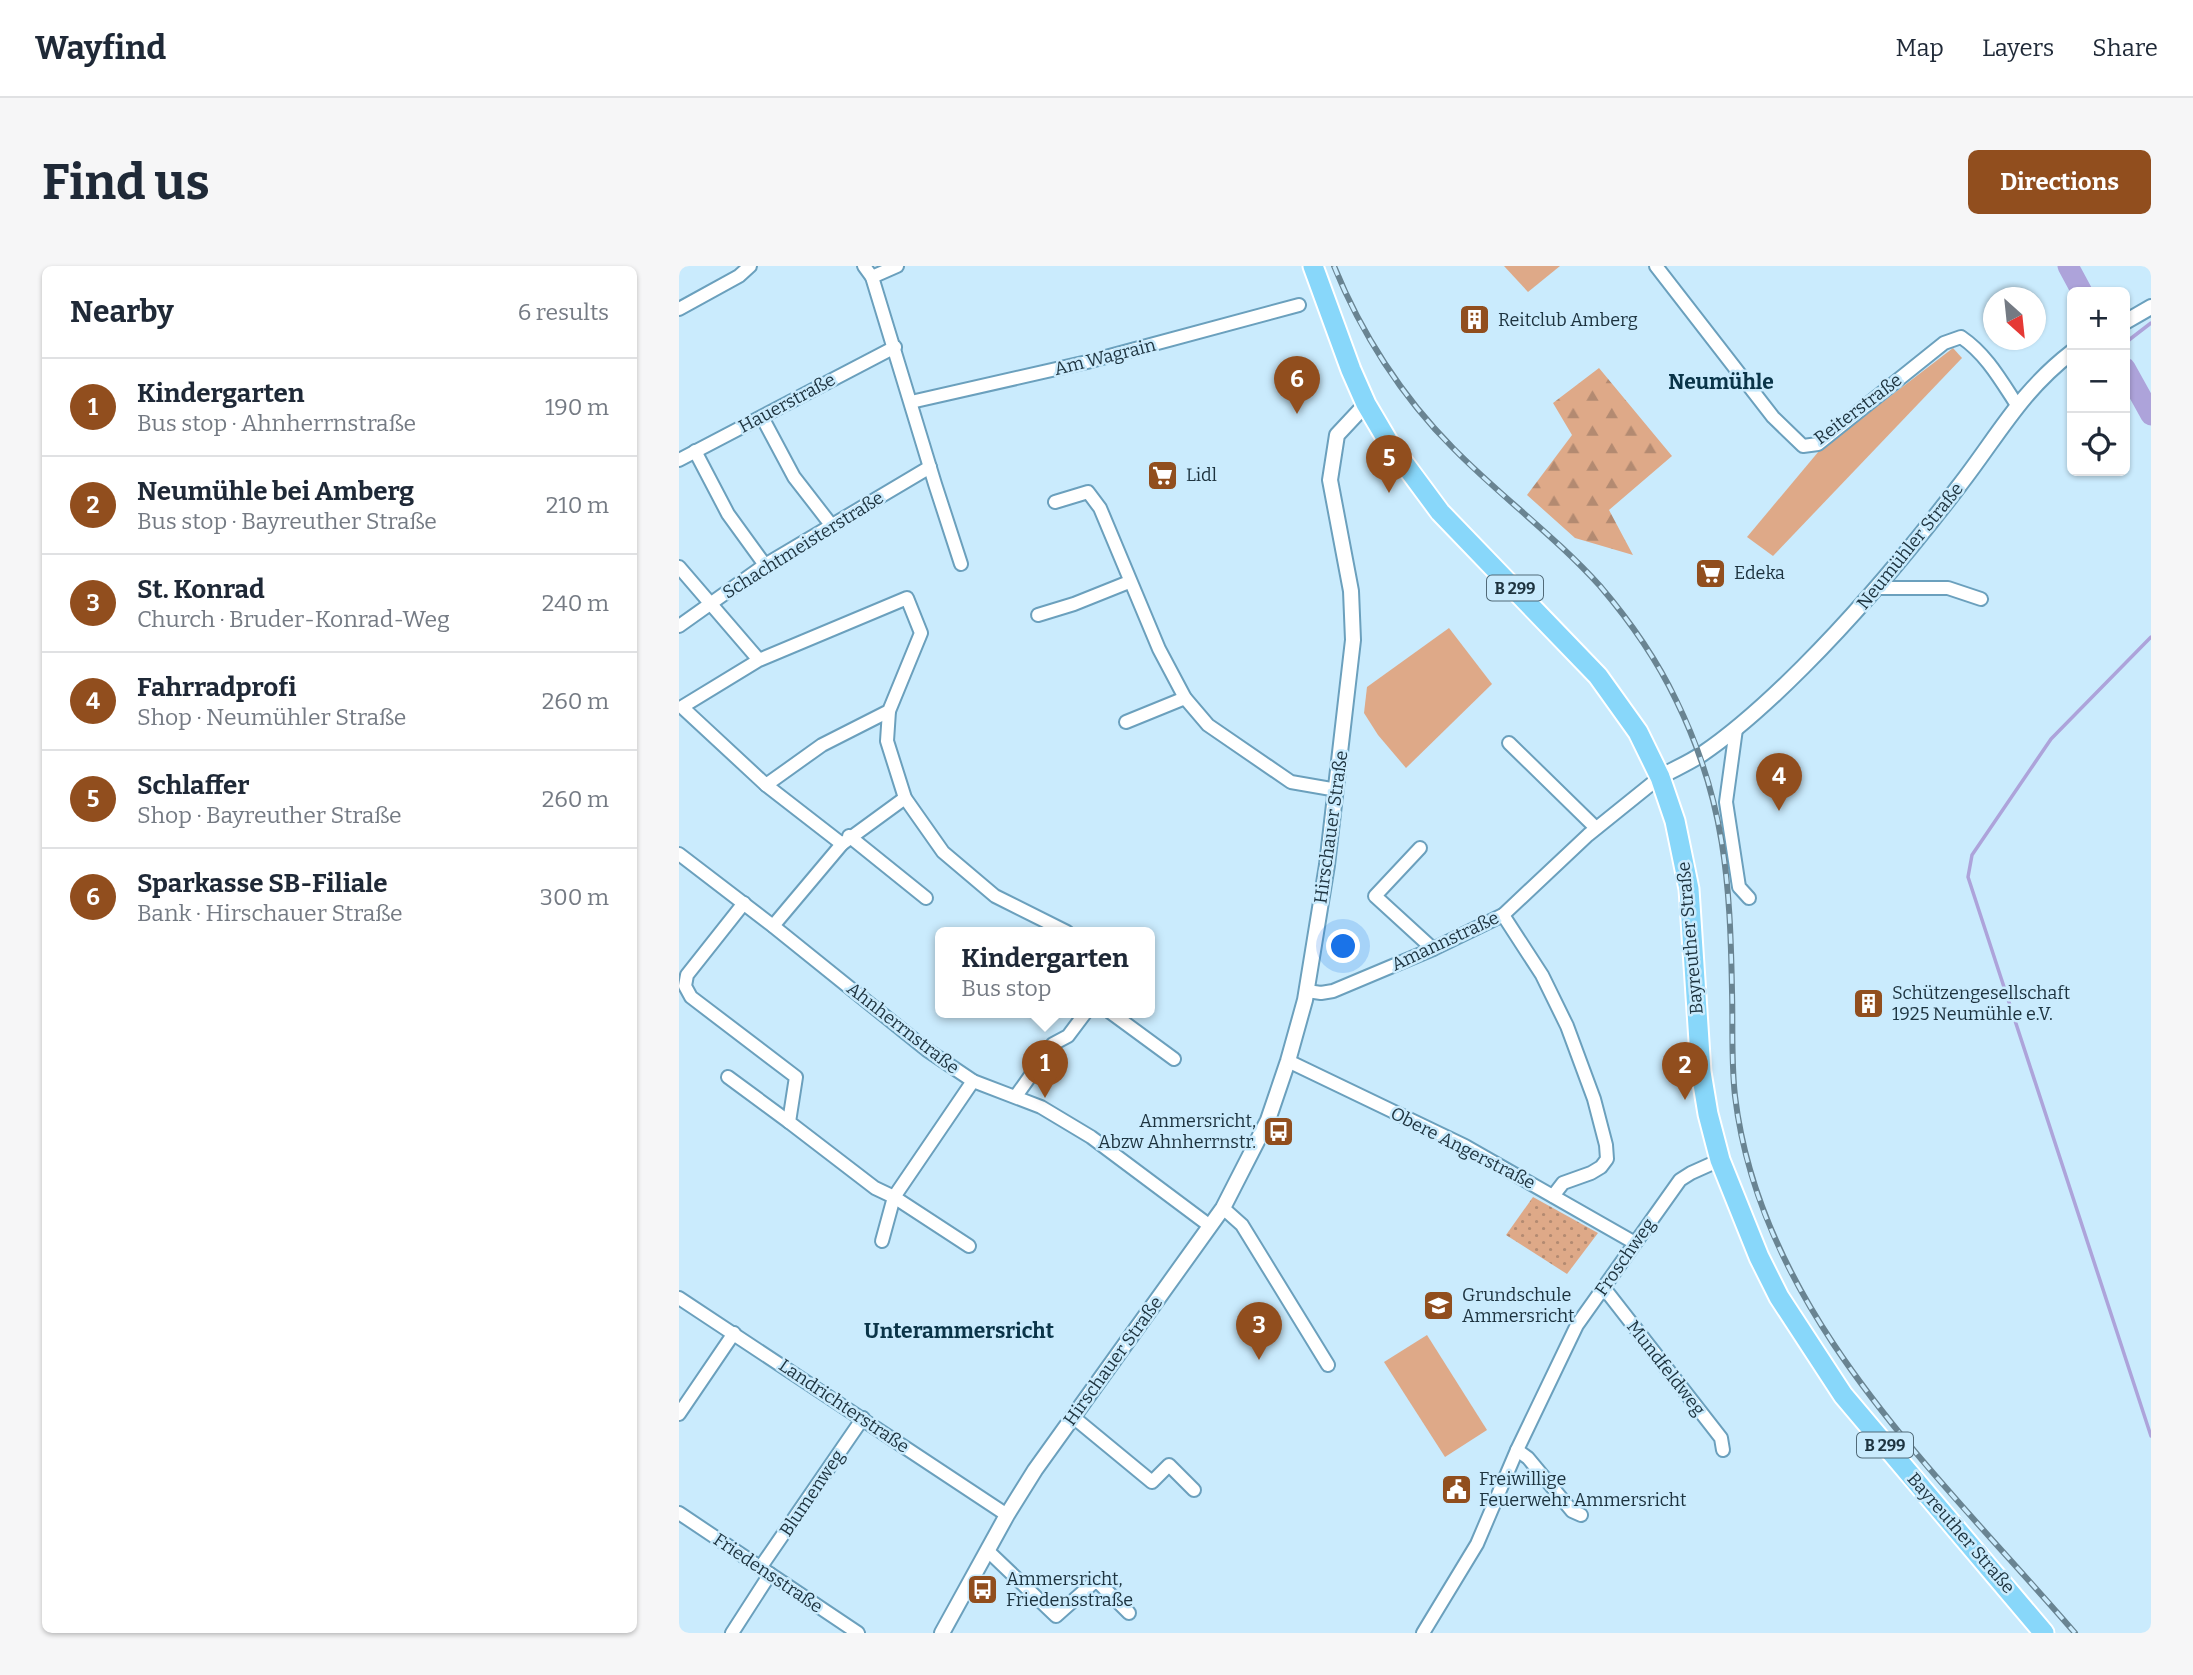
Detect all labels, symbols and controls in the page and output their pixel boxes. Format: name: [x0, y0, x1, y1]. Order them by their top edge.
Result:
text: Wayfind: [35, 28, 166, 68]
text: Map: [1896, 34, 1944, 62]
text: Layers: [1982, 34, 2054, 62]
text: Share: [2092, 34, 2158, 62]
button: Directions: [1968, 150, 2151, 214]
text: Find us: [42, 153, 210, 212]
north arrow: [1983, 287, 2046, 350]
map controls: [2067, 287, 2130, 476]
button: +: [2067, 287, 2130, 350]
text: Nearby: [70, 294, 174, 330]
text: 6 results: [518, 298, 609, 326]
building icon: Reitclub Amberg: [1458, 303, 1492, 337]
place label: Reitclub Amberg: [1498, 309, 1638, 331]
street label: Am Wagrain: [1052, 334, 1159, 380]
button: −: [2067, 350, 2130, 413]
pin: 6: [1274, 356, 1320, 414]
street label: Hauerstraße: [735, 368, 839, 438]
district label: Neumühle: [1668, 369, 1774, 395]
street label: Reiterstraße: [1810, 369, 1906, 449]
text: Kindergarten: [137, 378, 305, 409]
text: 1: [88, 393, 98, 421]
text: 190 m: [545, 393, 609, 421]
text: Bus stop · Ahnherrnstraße: [137, 409, 416, 437]
button: locate: [2067, 413, 2130, 476]
pin: 5: [1366, 435, 1412, 493]
supermarket icon: Lidl: [1146, 458, 1180, 492]
place label: Lidl: [1186, 464, 1217, 486]
text: Neumühle bei Amberg: [137, 476, 414, 507]
street label: Neumühler Straße: [1852, 478, 1968, 614]
street label: Schachtmeisterstraße: [718, 486, 888, 604]
text: 2: [87, 491, 99, 519]
text: 210 m: [546, 491, 609, 519]
text: Bus stop · Bayreuther Straße: [137, 507, 437, 535]
supermarket icon: Edeka: [1694, 556, 1728, 590]
place label: Edeka: [1734, 562, 1785, 584]
text: St. Konrad: [137, 574, 265, 605]
road number: B 299: [1487, 576, 1543, 600]
text: 3: [86, 589, 100, 617]
text: 240 m: [542, 589, 609, 617]
text: Church · Bruder-Konrad-Weg: [137, 605, 450, 633]
text: Fahrradprofi: [137, 672, 296, 703]
text: 4: [86, 687, 100, 715]
text: 260 m: [542, 687, 609, 715]
text: Shop · Neumühler Straße: [137, 703, 406, 731]
street label: Hirschauer Straße: [1309, 749, 1353, 905]
pin: 4: [1756, 753, 1802, 811]
text: Schlaffer: [137, 770, 250, 801]
text: 5: [87, 785, 99, 813]
text: 260 m: [542, 785, 609, 813]
text: Shop · Bayreuther Straße: [137, 801, 402, 829]
street label: Bayreuther Straße: [1672, 861, 1708, 1015]
text: Sparkasse SB-Filiale: [137, 868, 388, 899]
text: 6: [86, 883, 100, 911]
text: 300 m: [540, 883, 609, 911]
text: Bank · Hirschauer Straße: [137, 899, 403, 927]
street label: Amannstraße: [1388, 907, 1502, 975]
popup: [935, 927, 1155, 1018]
your location: [1326, 929, 1360, 963]
text: Kindergarten: [961, 943, 1129, 974]
text: Bus stop: [961, 974, 1052, 1002]
street label: Ahnherrnstraße: [842, 977, 964, 1079]
place label: Schützengesellschaft 1925 Neumühle e.V.: [1892, 982, 2071, 1025]
building icon: Schützengesellschaft 1925 Neumühle e.V.: [1852, 986, 1886, 1020]
pin: 1: [1022, 1040, 1068, 1098]
pin: 2: [1662, 1042, 1708, 1100]
street label: Obere Angerstraße: [1387, 1102, 1539, 1194]
place label: Ammersricht, Abzw Ahnherrnstr.: [1098, 1110, 1256, 1153]
bus stop icon: Ammersricht, Abzw Ahnherrnstr.: [1262, 1114, 1296, 1148]
street label: Froschweg: [1590, 1214, 1660, 1300]
place label: Grundschule Ammersricht: [1462, 1284, 1575, 1327]
school or university icon: Grundschule Ammersricht: [1422, 1288, 1456, 1322]
street label: Hirschauer Straße: [1059, 1292, 1167, 1430]
pin: 3: [1236, 1302, 1282, 1360]
street label: Mundfeldweg: [1622, 1316, 1710, 1420]
district label: Unterammersricht: [864, 1318, 1055, 1344]
street label: Landrichterstraße: [775, 1354, 913, 1458]
road number: B 299: [1857, 1432, 1913, 1457]
street label: Blumenweg: [775, 1446, 849, 1540]
place label: Freiwillige Feuerwehr Ammersricht: [1479, 1468, 1687, 1511]
street label: Bayreuther Straße: [1902, 1468, 2020, 1598]
public building icon: Freiwillige Feuerwehr Ammersricht: [1439, 1472, 1473, 1506]
street label: Friedensstraße: [709, 1528, 827, 1618]
place label: Ammersricht, Friedensstraße: [1006, 1568, 1133, 1611]
bus stop icon: Ammersricht, Friedensstraße: [966, 1572, 1000, 1606]

